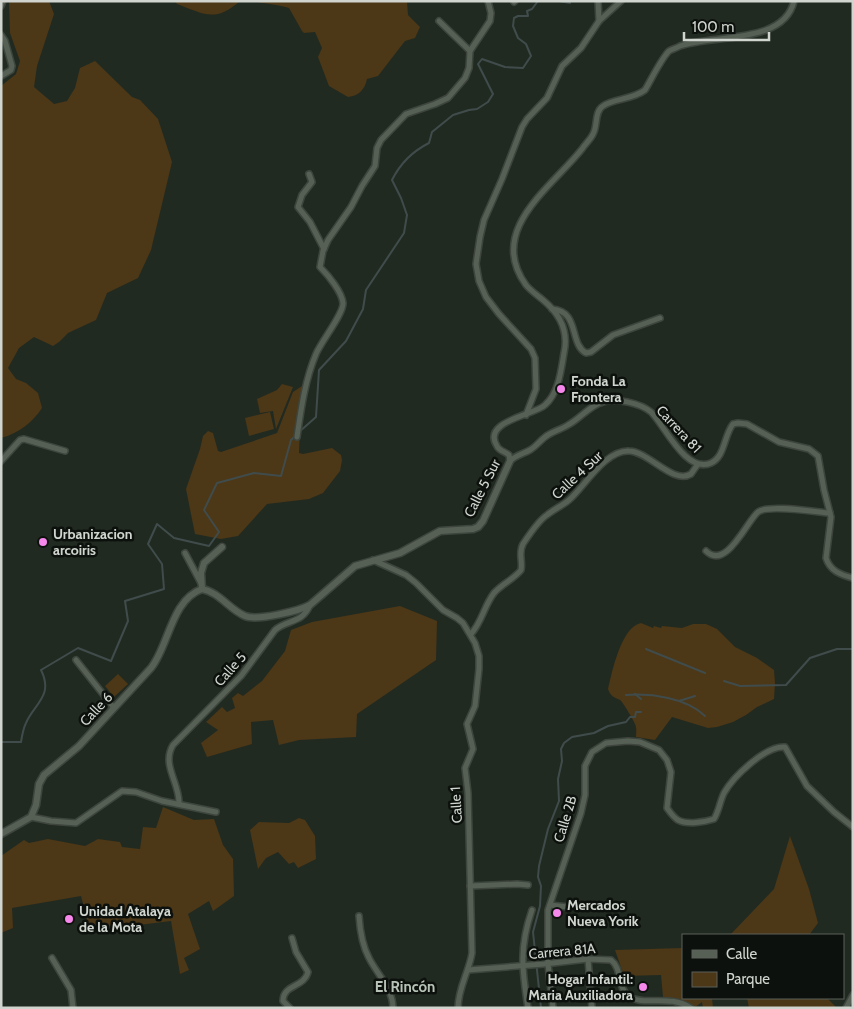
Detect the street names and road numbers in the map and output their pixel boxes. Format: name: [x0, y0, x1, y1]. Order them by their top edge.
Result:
street label: Carrera 81: [652, 401, 706, 457]
street label: Calle 4 Sur: [548, 446, 607, 503]
street label: Calle 5 Sur: [460, 455, 505, 520]
street label: Calle 5: [210, 648, 250, 690]
street label: Calle 6: [76, 688, 116, 730]
street label: Calle 1: [446, 786, 466, 824]
street label: Calle 2B: [549, 793, 581, 845]
street label: Carrera 81A: [528, 939, 597, 963]

